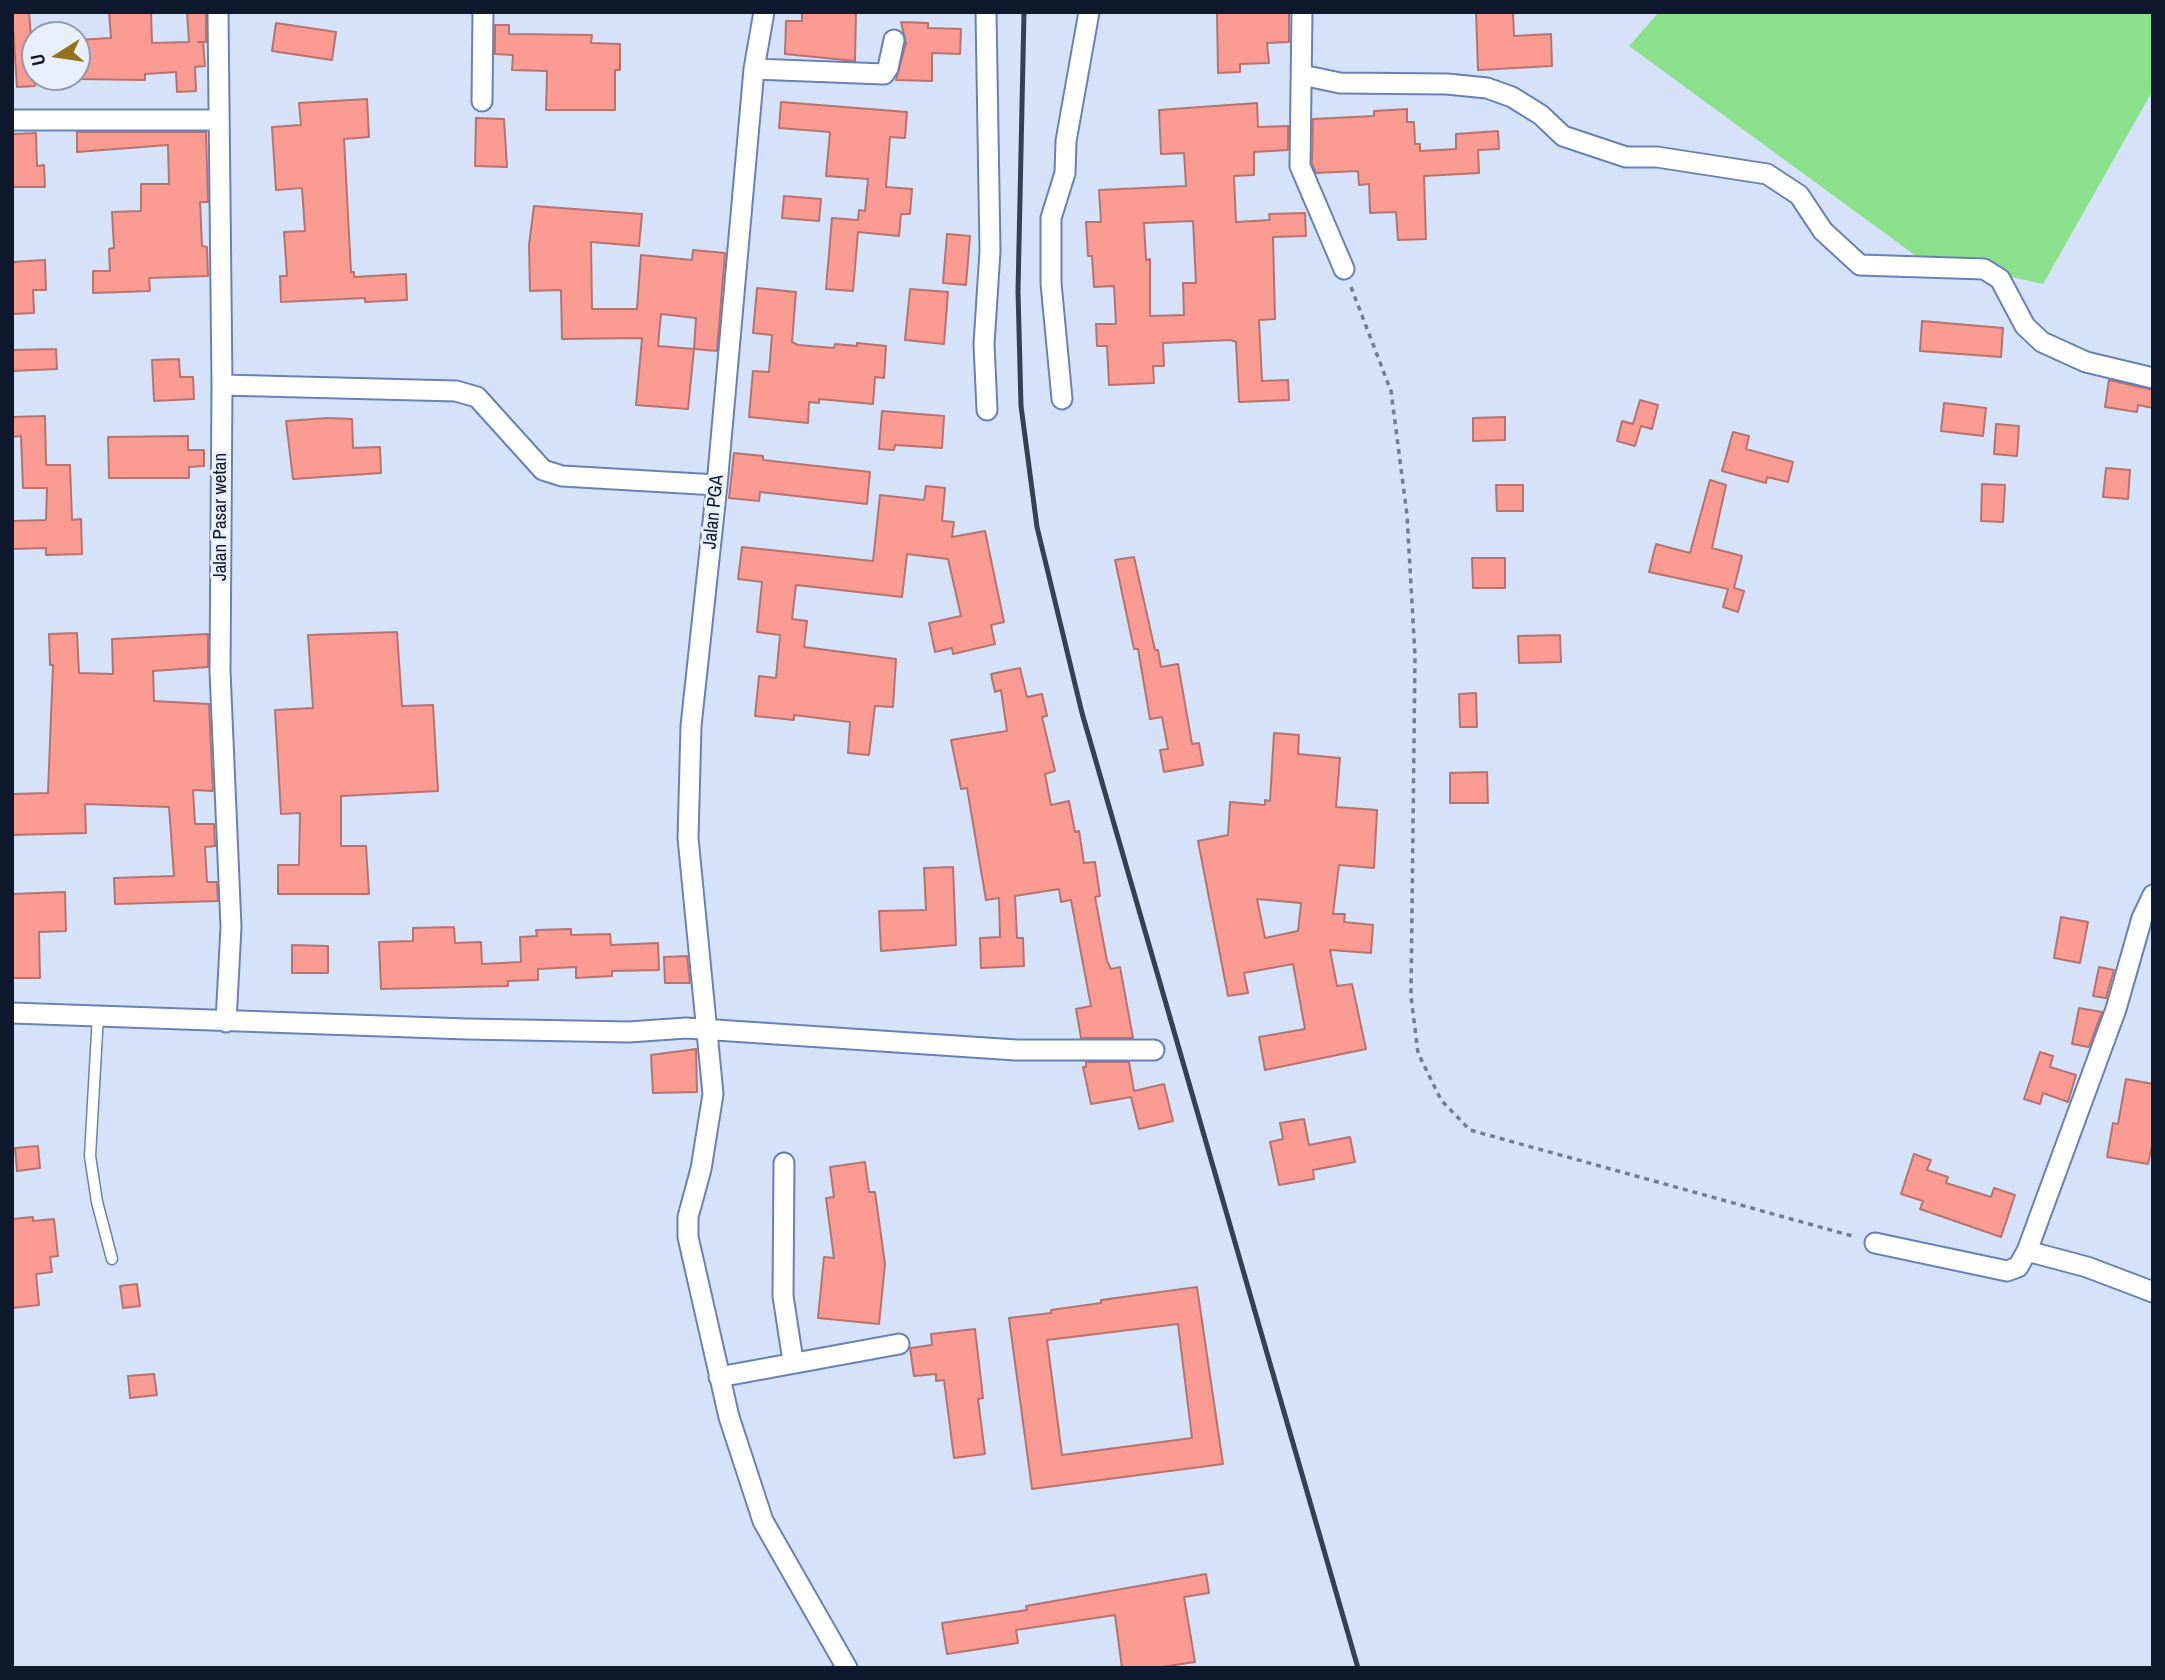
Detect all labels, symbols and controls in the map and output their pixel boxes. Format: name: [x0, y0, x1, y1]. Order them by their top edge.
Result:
north arrow: [21, 21, 91, 91]
text: U: [24, 52, 51, 68]
street label: Jalan Pasar wetan: [210, 453, 232, 581]
street label: Jalan PGA: [699, 474, 729, 550]

